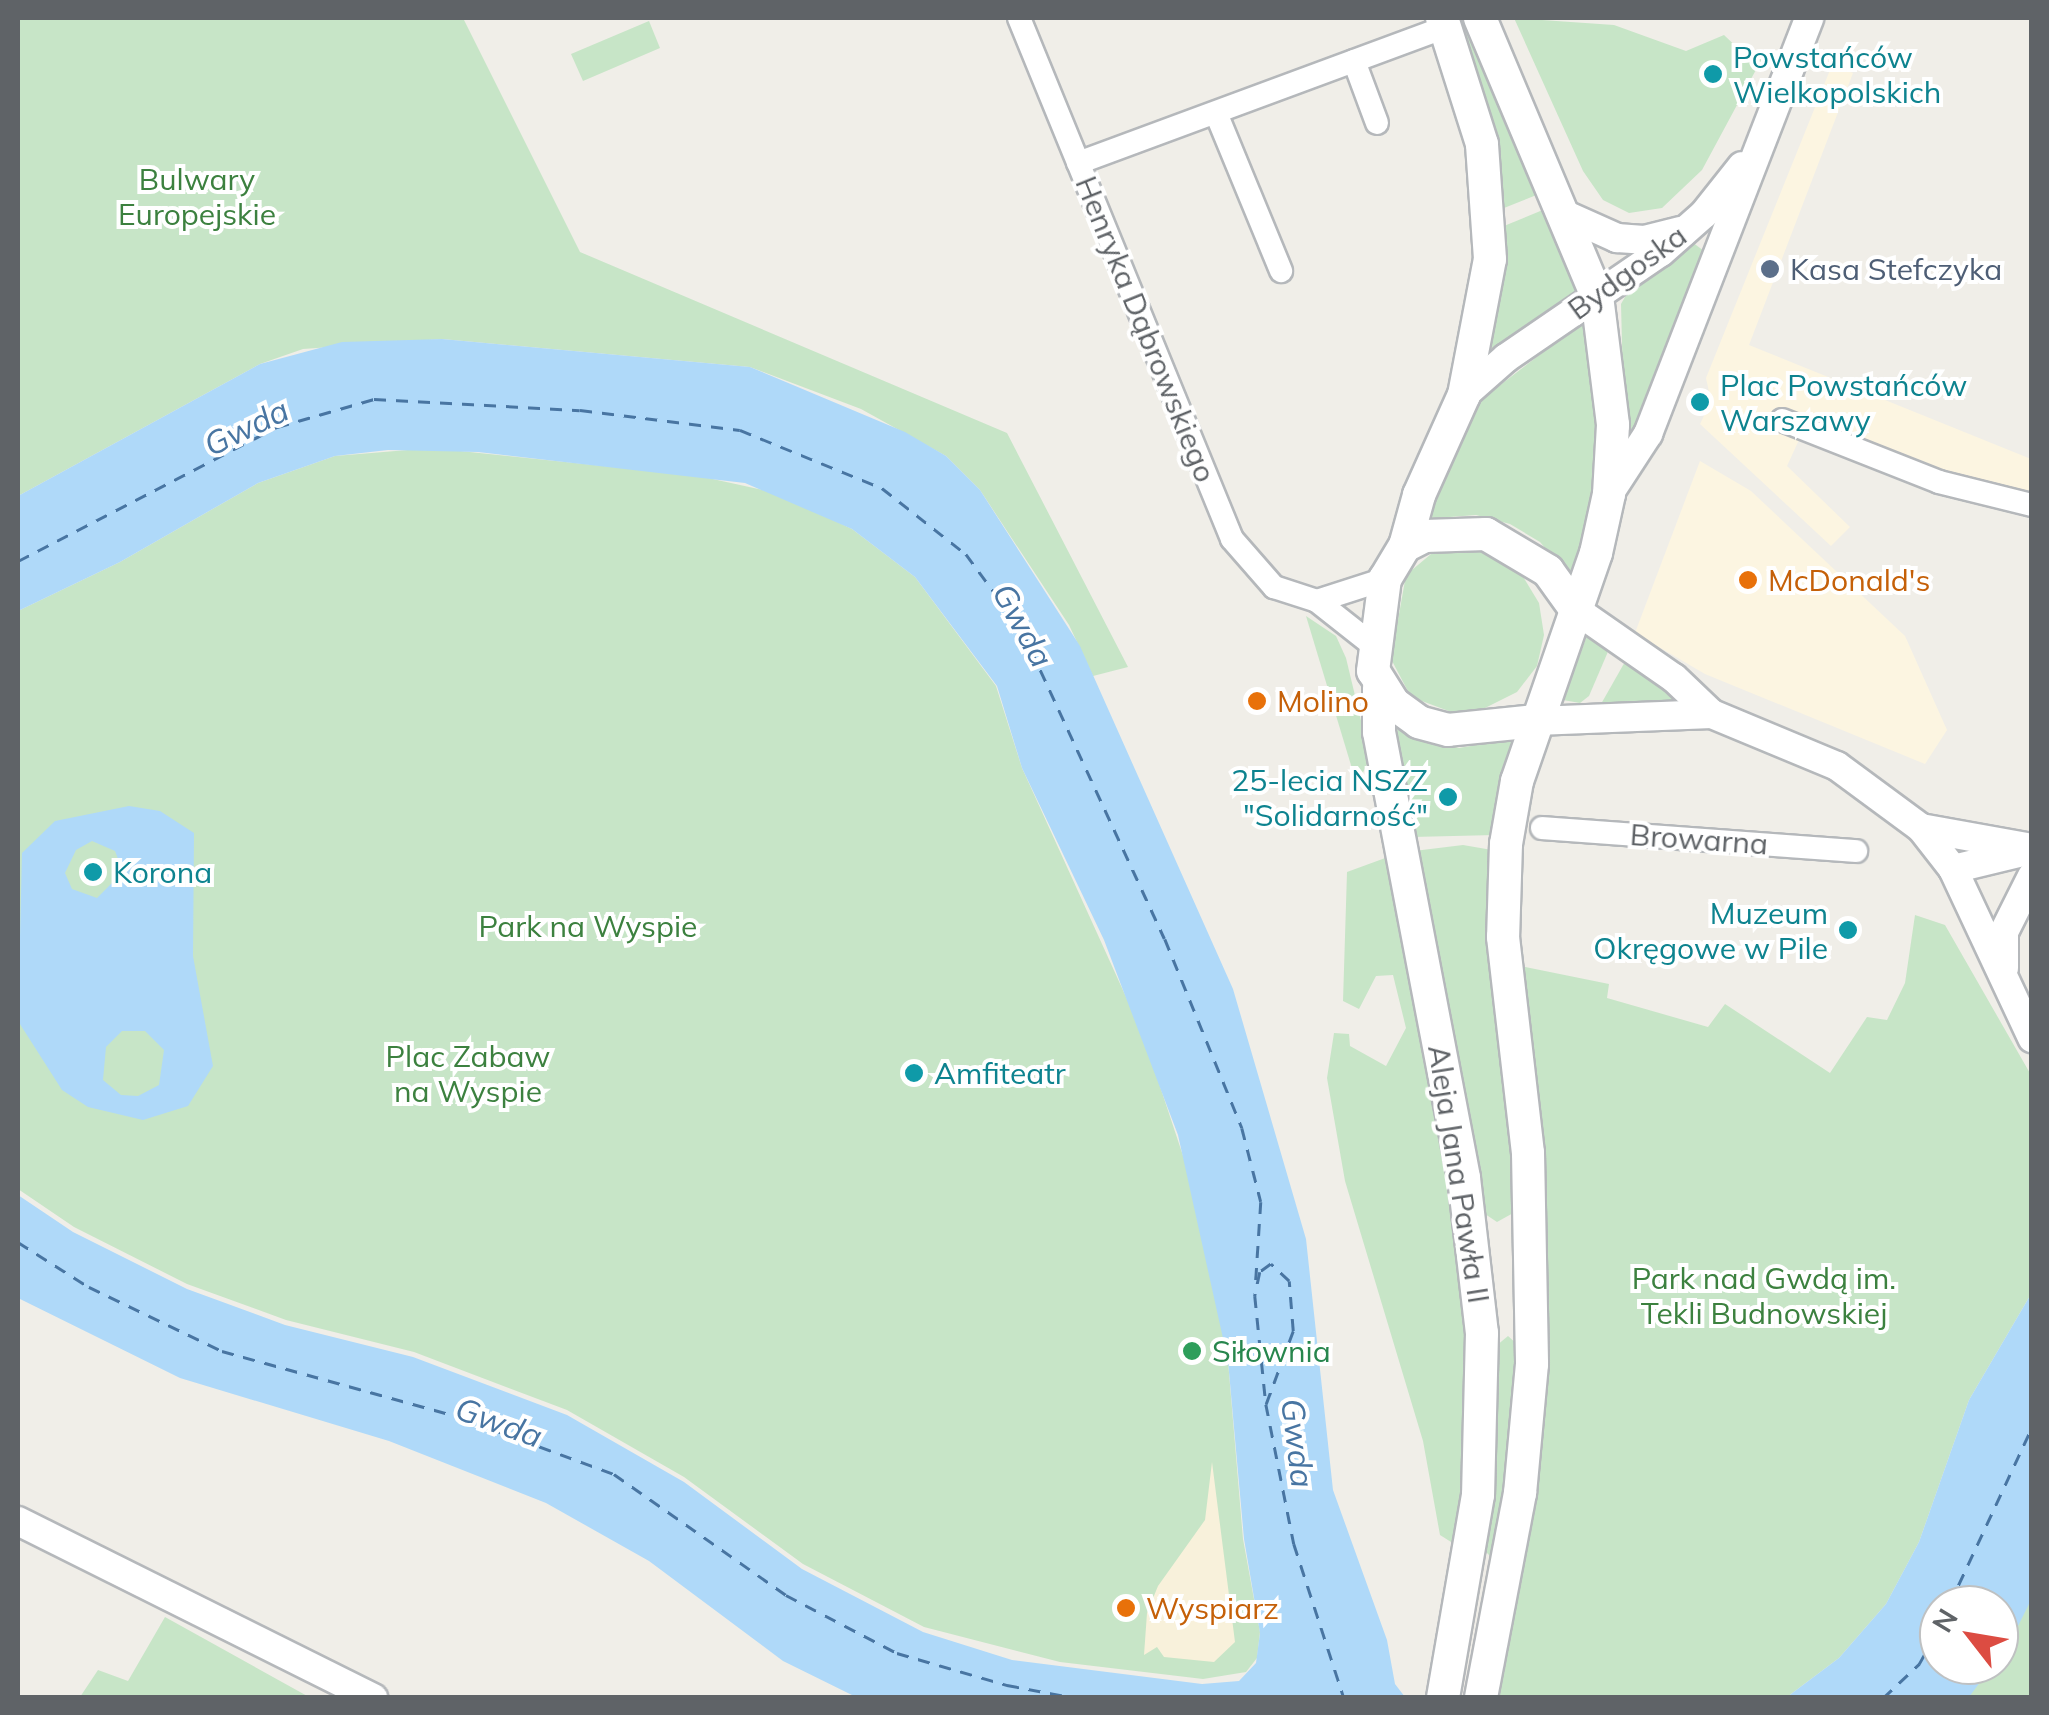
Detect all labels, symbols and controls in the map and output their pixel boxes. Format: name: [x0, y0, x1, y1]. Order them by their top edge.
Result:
place label: Powstańców Wielkopolskich: [1733, 39, 1941, 110]
marker: Powstańców Wielkopolskich: [1702, 63, 1724, 85]
park label: Bulwary Europejskie: [118, 161, 276, 232]
street label: Henryka Dąbrowskiego: [1068, 171, 1224, 487]
street label: Bydgoska: [1561, 217, 1693, 327]
place label: Kasa Stefczyka: [1790, 251, 2002, 287]
marker: Kasa Stefczyka: [1759, 258, 1781, 280]
place label: Plac Powstańców Warszawy: [1720, 367, 1967, 438]
water label: Gwda: [197, 390, 295, 464]
marker: Plac Powstańców Warszawy: [1689, 391, 1711, 413]
place label: McDonald's: [1768, 562, 1930, 598]
marker: McDonald's: [1737, 569, 1759, 591]
water label: Gwda: [985, 577, 1061, 673]
place label: Molino: [1277, 683, 1369, 719]
marker: Molino: [1246, 690, 1268, 712]
place label: 25-lecia NSZZ "Solidarność": [1231, 762, 1428, 832]
marker: 25-lecia NSZZ "Solidarność": [1437, 786, 1459, 808]
street label: Browarna: [1629, 816, 1769, 862]
place label: Korona: [113, 854, 212, 890]
marker: Korona: [82, 861, 104, 883]
place label: Muzeum Okręgowe w Pile: [1593, 895, 1828, 966]
park label: Park na Wyspie: [479, 908, 697, 944]
marker: Muzeum Okręgowe w Pile: [1837, 919, 1859, 941]
park label: Plac Zabaw na Wyspie: [386, 1038, 550, 1108]
street label: Aleja Jana Pawła II: [1421, 1042, 1497, 1306]
place label: Amfiteatr: [934, 1055, 1066, 1091]
marker: Amfiteatr: [903, 1062, 925, 1084]
park label: Park nad Gwdą im. Tekli Budnowskiej: [1632, 1260, 1896, 1330]
place label: Siłownia: [1212, 1333, 1331, 1369]
marker: Siłownia: [1181, 1340, 1203, 1362]
water label: Gwda: [450, 1389, 548, 1455]
water label: Gwda: [1273, 1396, 1323, 1490]
north arrow: [1919, 1585, 2019, 1685]
place label: Wyspiarz: [1146, 1590, 1279, 1626]
marker: Wyspiarz: [1115, 1597, 1137, 1619]
text: N: [1924, 1602, 1965, 1638]

